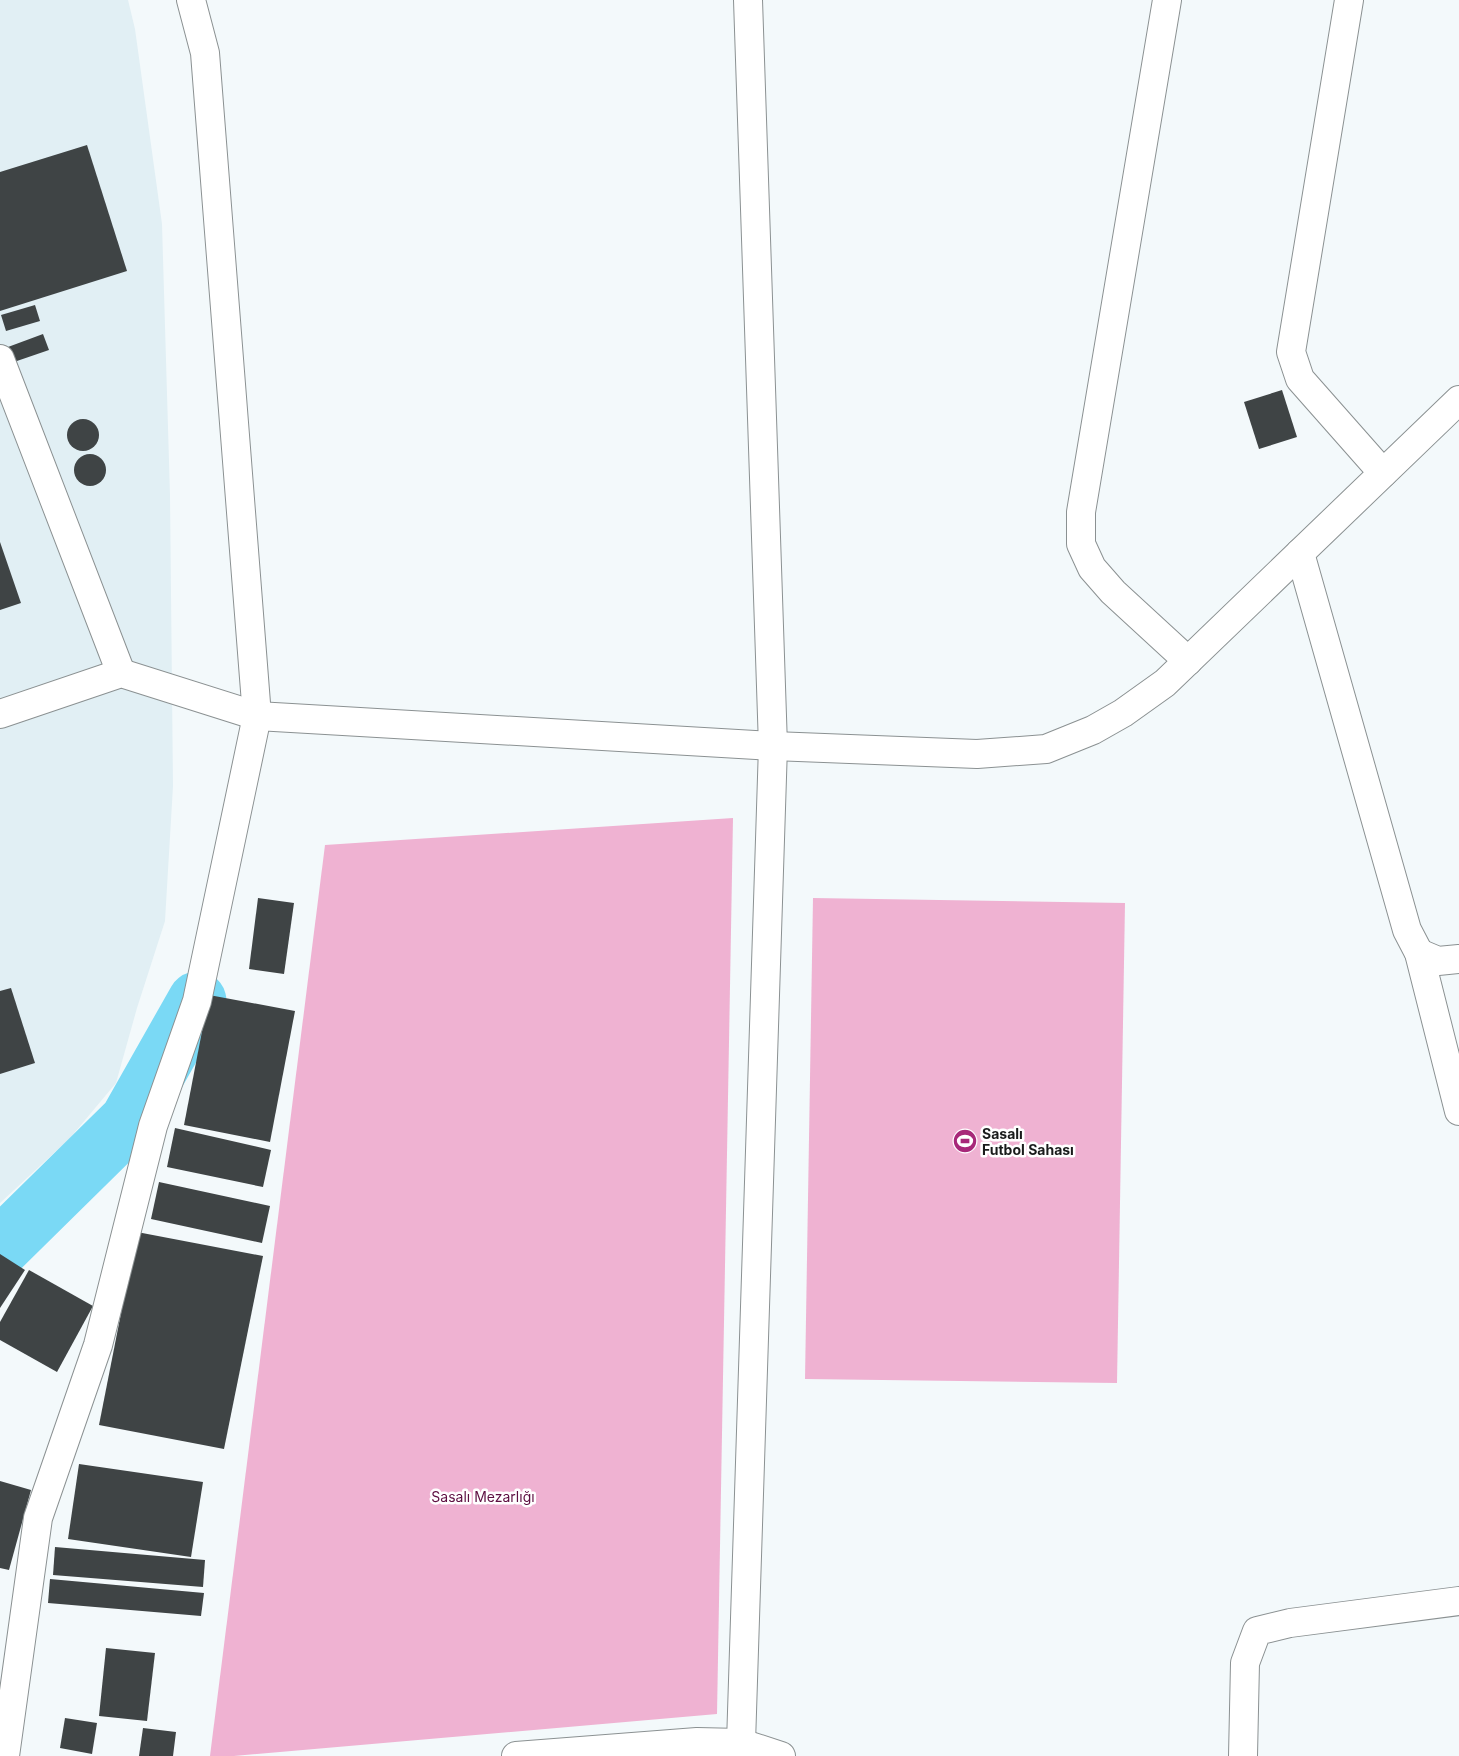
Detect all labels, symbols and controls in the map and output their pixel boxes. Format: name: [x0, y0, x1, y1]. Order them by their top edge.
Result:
place label: Sasalı Futbol Sahası: [982, 1125, 1074, 1158]
sports icon: Sasalı Futbol Sahası: [952, 1128, 978, 1154]
park label: Sasalı Mezarlığı: [431, 1488, 535, 1505]

